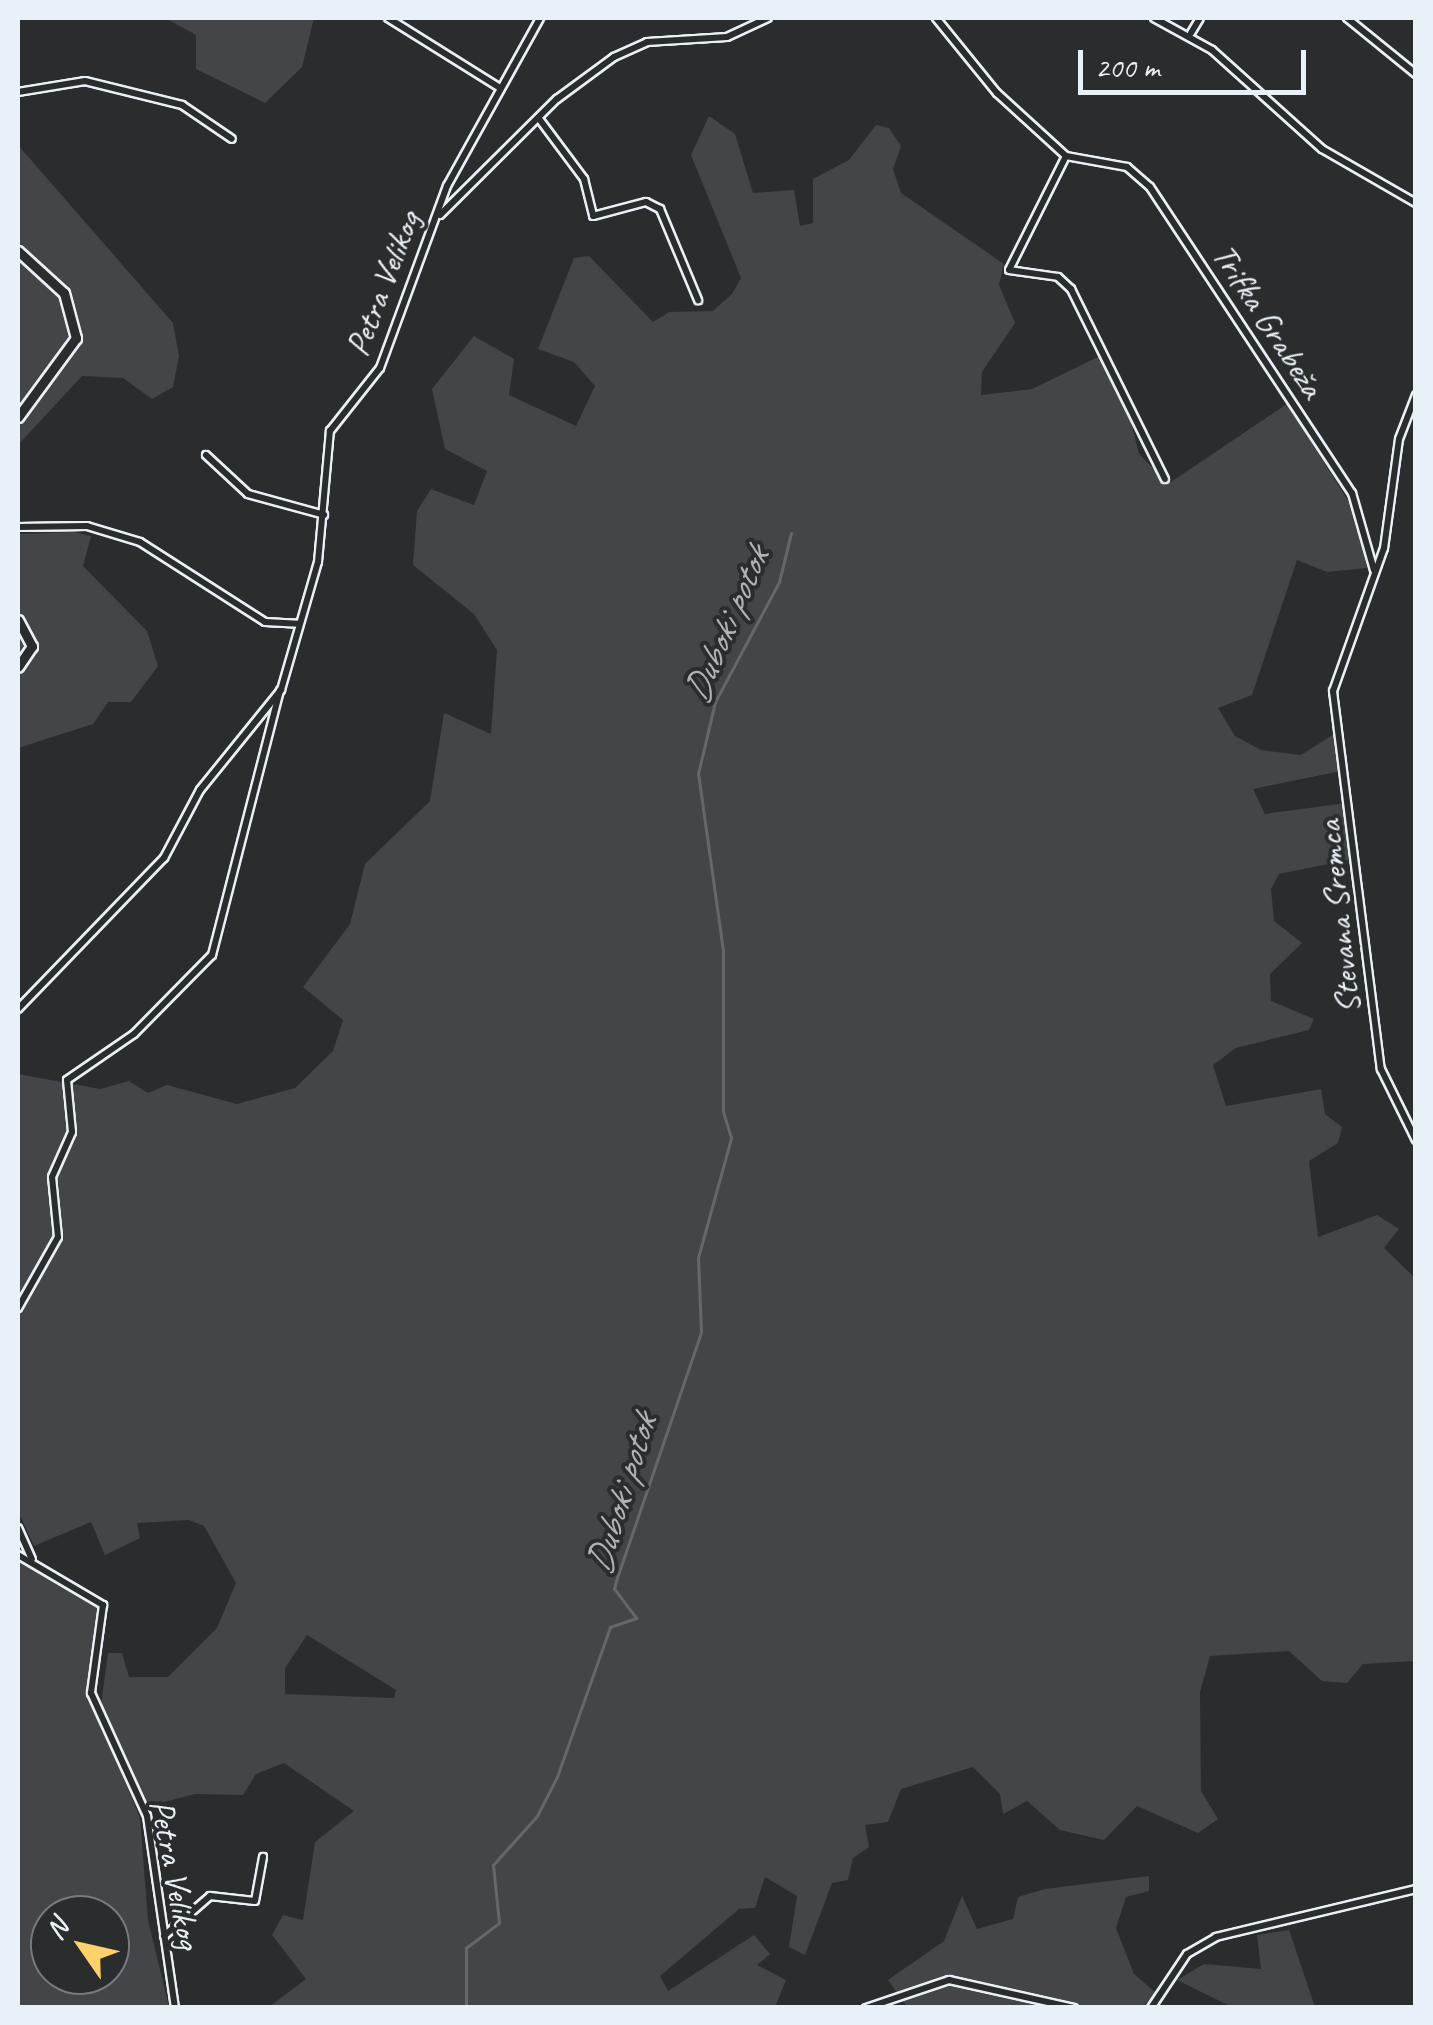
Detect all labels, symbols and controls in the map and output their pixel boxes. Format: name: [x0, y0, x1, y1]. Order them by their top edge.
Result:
scale bar: [1083, 30, 1310, 92]
text: 200 m: [1095, 48, 1160, 86]
street label: Petra Velikog: [336, 206, 430, 362]
street label: Trifka Grabeža: [1203, 236, 1333, 406]
water label: Duboki potok: [673, 541, 779, 709]
street label: Stevana Sremca: [1308, 818, 1370, 1016]
water label: Duboki potok: [575, 1409, 667, 1579]
street label: Petra Velikog: [140, 1796, 210, 1952]
north arrow: [30, 1895, 130, 1995]
text: N: [37, 1912, 76, 1946]

